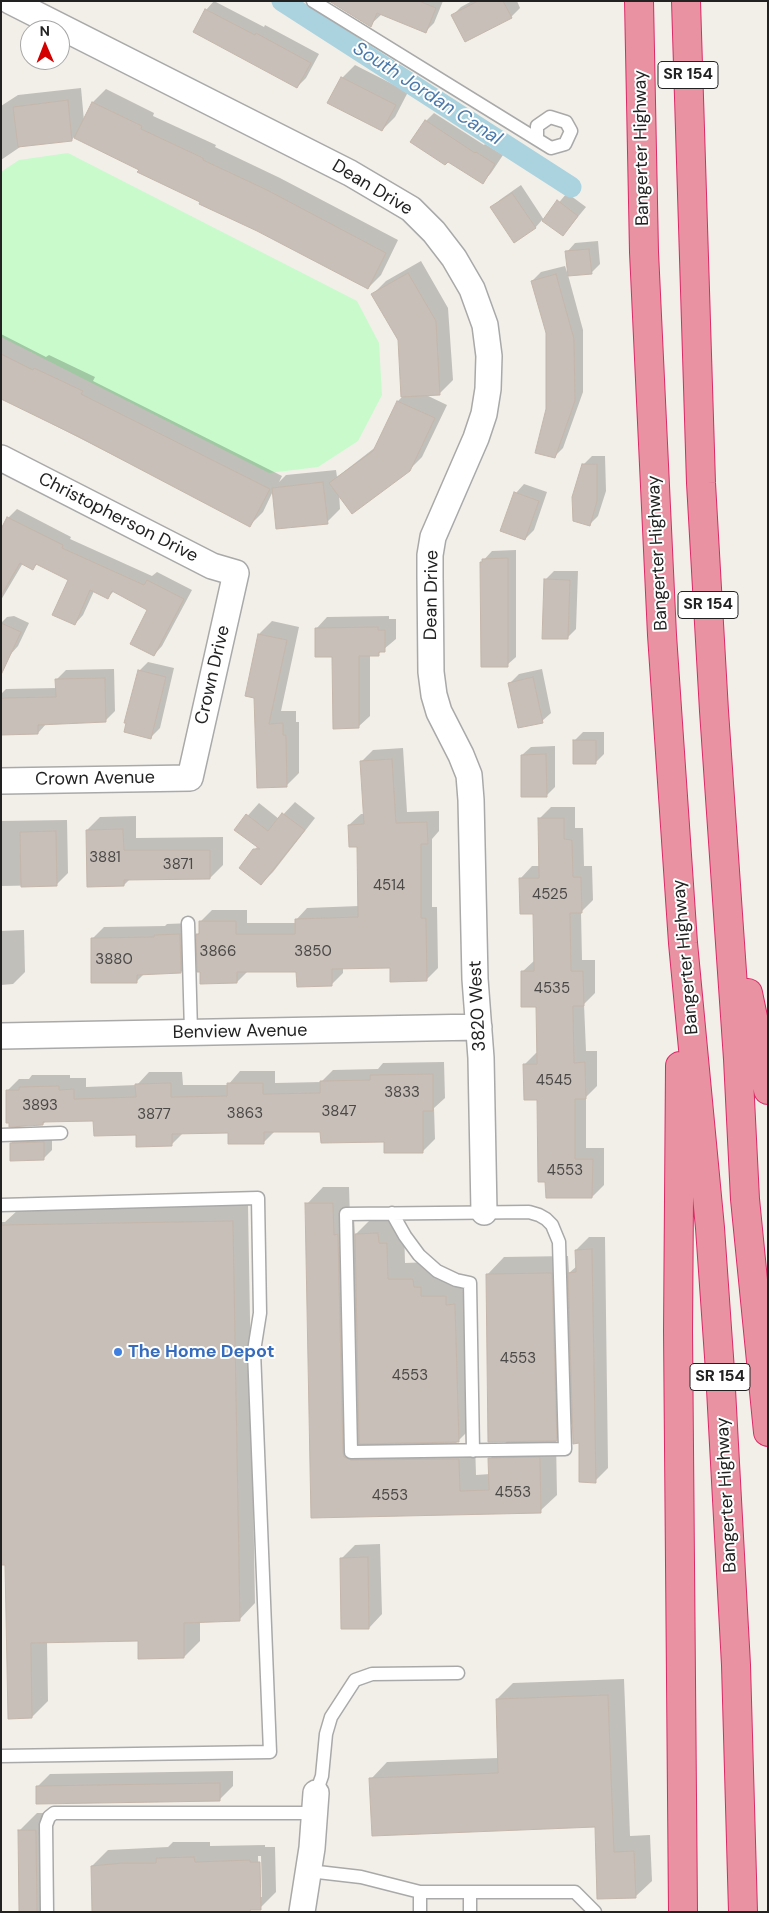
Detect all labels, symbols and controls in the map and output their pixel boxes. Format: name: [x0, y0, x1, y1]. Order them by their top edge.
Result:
north arrow: [20, 20, 70, 70]
text: N: [39, 22, 50, 40]
water label: South Jordan Canal: [348, 37, 506, 151]
road number: SR 154: [658, 62, 718, 88]
street label: Bangerter Highway: [630, 70, 654, 226]
street label: Dean Drive: [328, 156, 416, 220]
street label: Christopherson Drive: [35, 468, 201, 568]
street label: Bangerter Highway: [643, 475, 673, 631]
street label: Dean Drive: [420, 550, 444, 640]
road number: SR 154: [678, 592, 738, 618]
street label: Crown Drive: [191, 623, 235, 727]
street label: Crown Avenue: [35, 767, 155, 791]
house number: 3881: [89, 849, 121, 867]
house number: 3871: [163, 856, 193, 874]
house number: 4514: [373, 877, 405, 895]
street label: Bangerter Highway: [668, 878, 704, 1036]
house number: 4525: [532, 886, 568, 904]
house number: 3866: [200, 943, 236, 961]
house number: 3850: [294, 943, 332, 961]
house number: 3880: [95, 951, 133, 969]
street label: 3820 West: [465, 960, 491, 1052]
house number: 4535: [534, 980, 570, 998]
street label: Benview Avenue: [173, 1020, 307, 1044]
house number: 4545: [536, 1072, 572, 1090]
house number: 3833: [384, 1084, 420, 1102]
house number: 3893: [22, 1097, 58, 1115]
house number: 3847: [321, 1103, 357, 1121]
house number: 3863: [227, 1105, 263, 1123]
house number: 3877: [137, 1106, 171, 1124]
house number: 4553: [547, 1162, 583, 1180]
place label: The Home Depot: [128, 1341, 275, 1363]
marker: The Home Depot: [112, 1346, 124, 1358]
house number: 4553: [500, 1350, 536, 1368]
road number: SR 154: [690, 1364, 750, 1390]
house number: 4553: [392, 1367, 428, 1385]
street label: Bangerter Highway: [712, 1417, 742, 1573]
house number: 4553: [495, 1484, 531, 1502]
house number: 4553: [372, 1487, 408, 1505]

